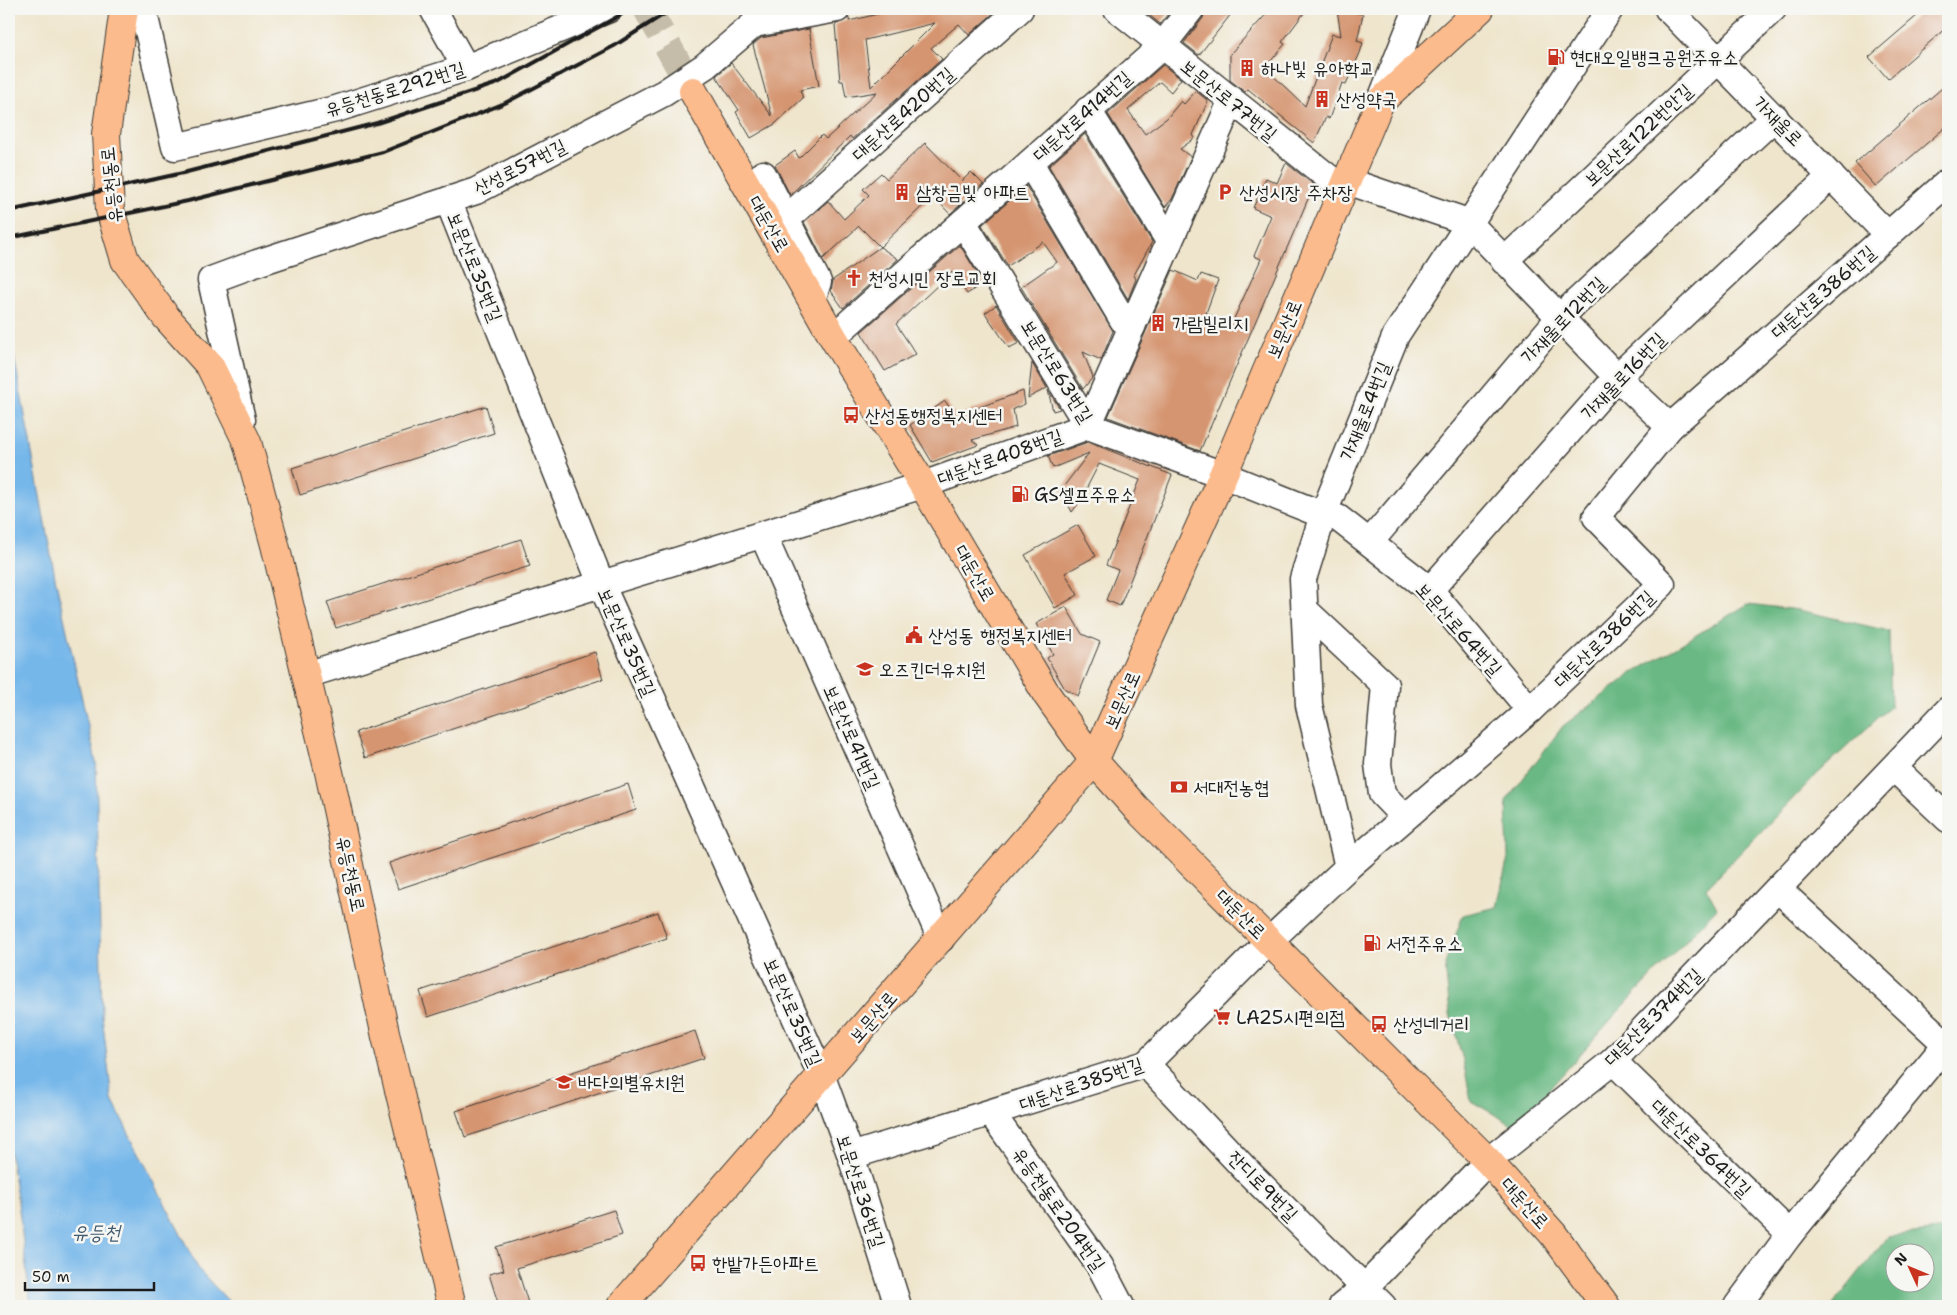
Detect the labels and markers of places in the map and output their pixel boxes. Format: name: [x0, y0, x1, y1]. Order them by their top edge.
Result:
place label: 현대오일뱅크공원주유소: [1570, 45, 1738, 70]
fuel station icon: 현대오일뱅크공원주유소: [1546, 47, 1566, 67]
place label: 하나빛 유아학교: [1261, 56, 1375, 81]
building icon: 하나빛 유아학교: [1237, 58, 1257, 78]
place label: 산성약국: [1336, 87, 1397, 112]
building icon: 산성약국: [1312, 89, 1332, 109]
place label: 삼창금빛 아파트: [916, 180, 1030, 205]
place label: 산성시장 주차장: [1239, 180, 1353, 205]
building icon: 삼창금빛 아파트: [892, 182, 912, 202]
parking icon: 산성시장 주차장: [1215, 182, 1235, 202]
place label: 천성시민 장로교회: [868, 266, 997, 291]
church icon: 천성시민 장로교회: [844, 268, 864, 288]
place label: 가람빌리지: [1172, 311, 1248, 336]
building icon: 가람빌리지: [1148, 313, 1168, 333]
place label: 산성동행정복지센터: [865, 403, 1003, 428]
bus stop icon: 산성동행정복지센터: [841, 405, 861, 425]
place label: GS셀프주유소: [1034, 482, 1135, 507]
fuel station icon: GS셀프주유소: [1010, 484, 1030, 504]
place label: 산성동 행정복지센터: [928, 623, 1072, 648]
public building icon: 산성동 행정복지센터: [904, 625, 924, 645]
place label: 오즈킨더유치원: [879, 657, 986, 682]
school or university icon: 오즈킨더유치원: [855, 659, 875, 679]
place label: 서대전농협: [1193, 775, 1269, 800]
bank icon: 서대전농협: [1169, 777, 1189, 797]
place label: 서전주유소: [1386, 931, 1462, 956]
fuel station icon: 서전주유소: [1362, 933, 1382, 953]
place label: LA25시편의점: [1236, 1005, 1344, 1030]
supermarket icon: LA25시편의점: [1212, 1007, 1232, 1027]
place label: 산성네거리: [1393, 1012, 1469, 1037]
bus stop icon: 산성네거리: [1369, 1014, 1389, 1034]
place label: 바다의별유치원: [578, 1070, 685, 1095]
school or university icon: 바다의별유치원: [554, 1072, 574, 1092]
place label: 한밭가든아파트: [712, 1251, 819, 1276]
bus stop icon: 한밭가든아파트: [688, 1253, 708, 1273]

